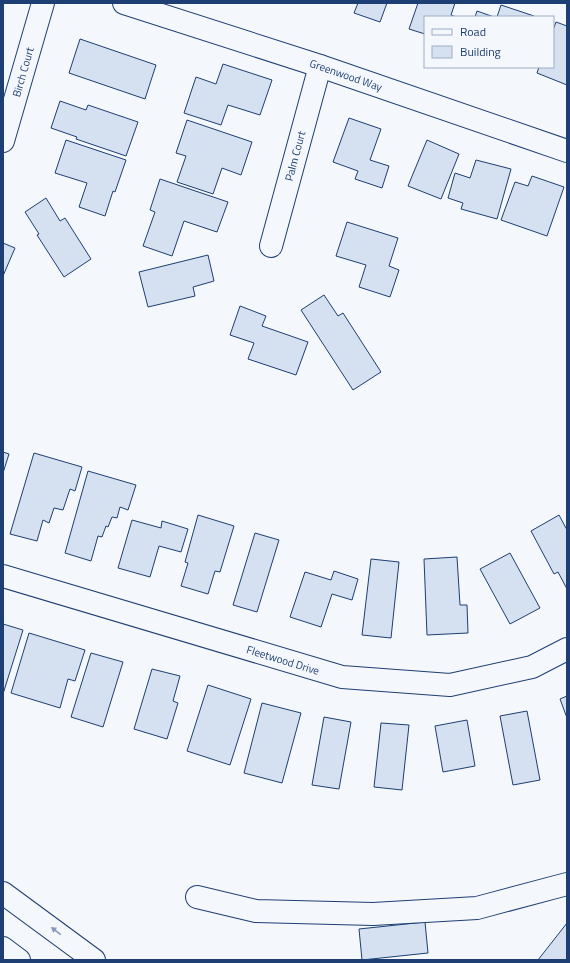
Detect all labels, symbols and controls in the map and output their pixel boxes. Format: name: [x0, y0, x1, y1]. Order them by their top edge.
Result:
legend: [424, 16, 554, 68]
text: Road: [460, 22, 486, 41]
text: Building: [460, 42, 501, 61]
street label: Birch Court: [8, 45, 38, 99]
street label: Greenwood Way: [307, 55, 385, 95]
street label: Palm Court: [281, 129, 309, 183]
street label: Fleetwood Drive: [245, 641, 322, 679]
one-way arrow: [50, 927, 61, 935]

